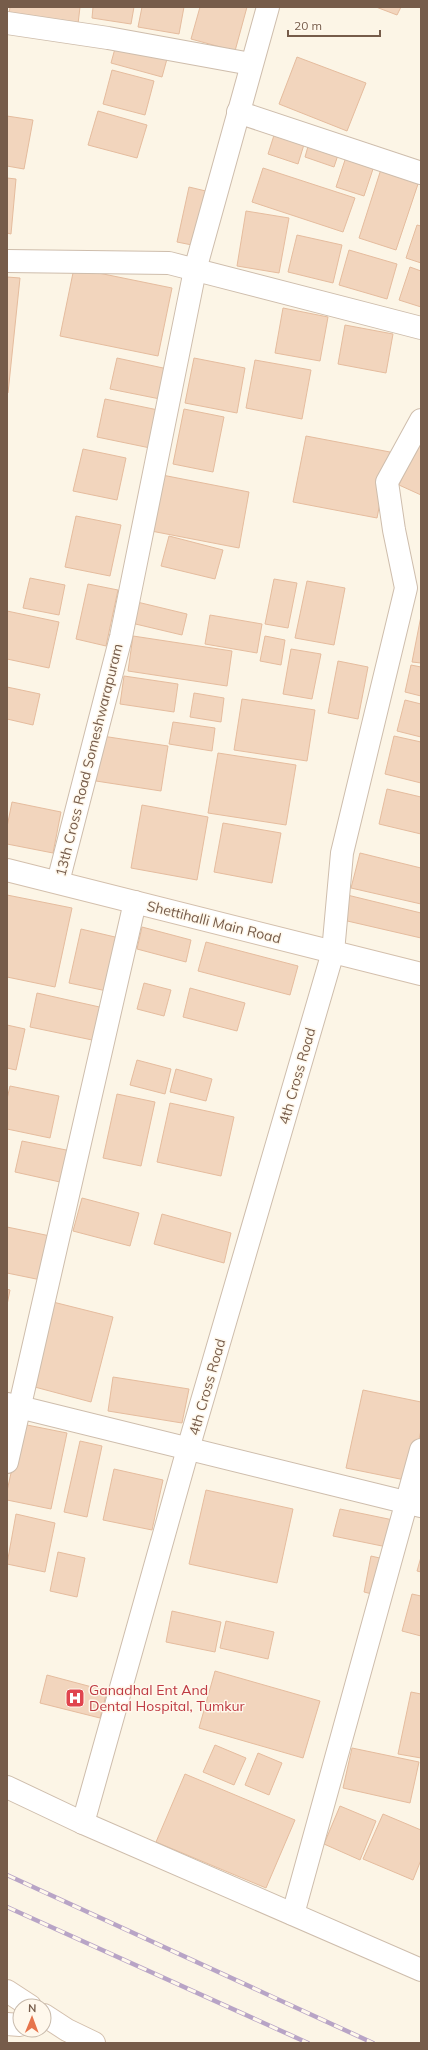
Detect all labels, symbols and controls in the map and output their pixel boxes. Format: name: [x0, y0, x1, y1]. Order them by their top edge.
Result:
scale bar: [288, 12, 380, 38]
text: 20 m: [294, 18, 322, 33]
street label: 13th Cross Road Someshwarapuram: [51, 642, 127, 878]
street label: Shettihalli Main Road: [145, 897, 283, 947]
street label: 4th Cross Road: [275, 1026, 319, 1126]
street label: 4th Cross Road: [185, 1337, 229, 1437]
place label: Ganadhal Ent And Dental Hospital, Tumkur: [89, 1681, 246, 1715]
hospital icon: Ganadhal Ent And Dental Hospital, Tumkur: [64, 1687, 86, 1709]
north arrow: [12, 1998, 52, 2038]
text: N: [28, 2001, 36, 2015]

